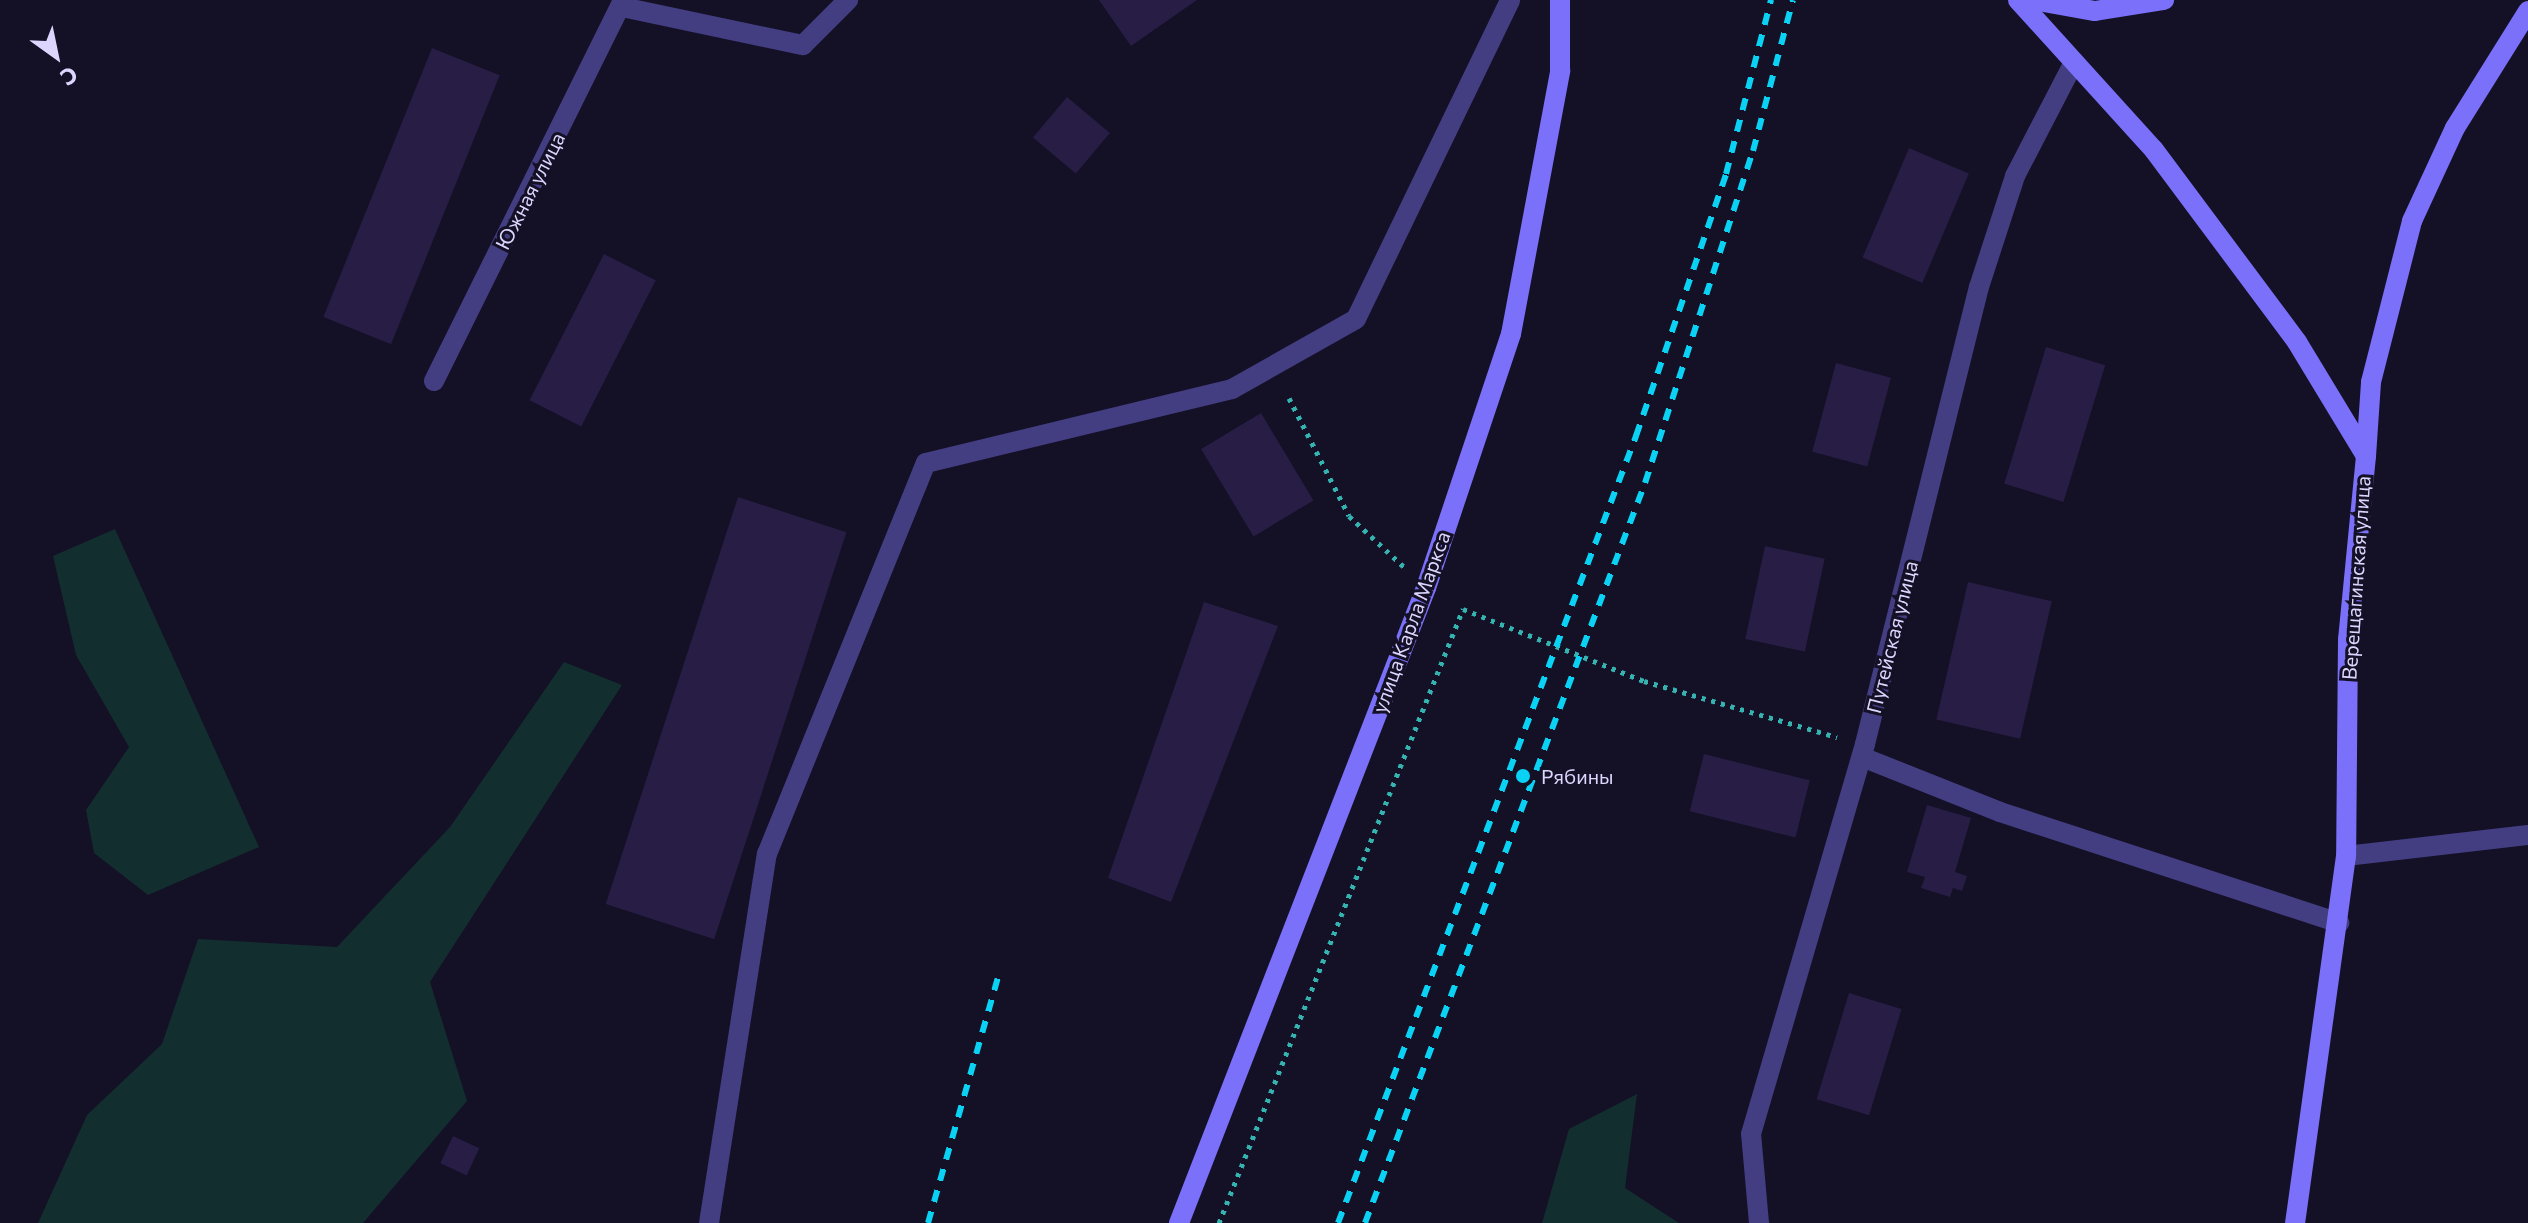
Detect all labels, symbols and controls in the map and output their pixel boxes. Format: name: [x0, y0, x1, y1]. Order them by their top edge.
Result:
north arrow: [16, 16, 96, 96]
text: С: [56, 61, 83, 92]
street label: Южная улица: [490, 128, 570, 254]
street label: Верещагинская улица: [2337, 475, 2375, 681]
street label: улица Карла Маркса: [1367, 528, 1455, 716]
street label: Путейская улица: [1861, 558, 1923, 716]
place label: Рябины: [1541, 764, 1614, 788]
marker: Рябины: [1512, 765, 1534, 787]

